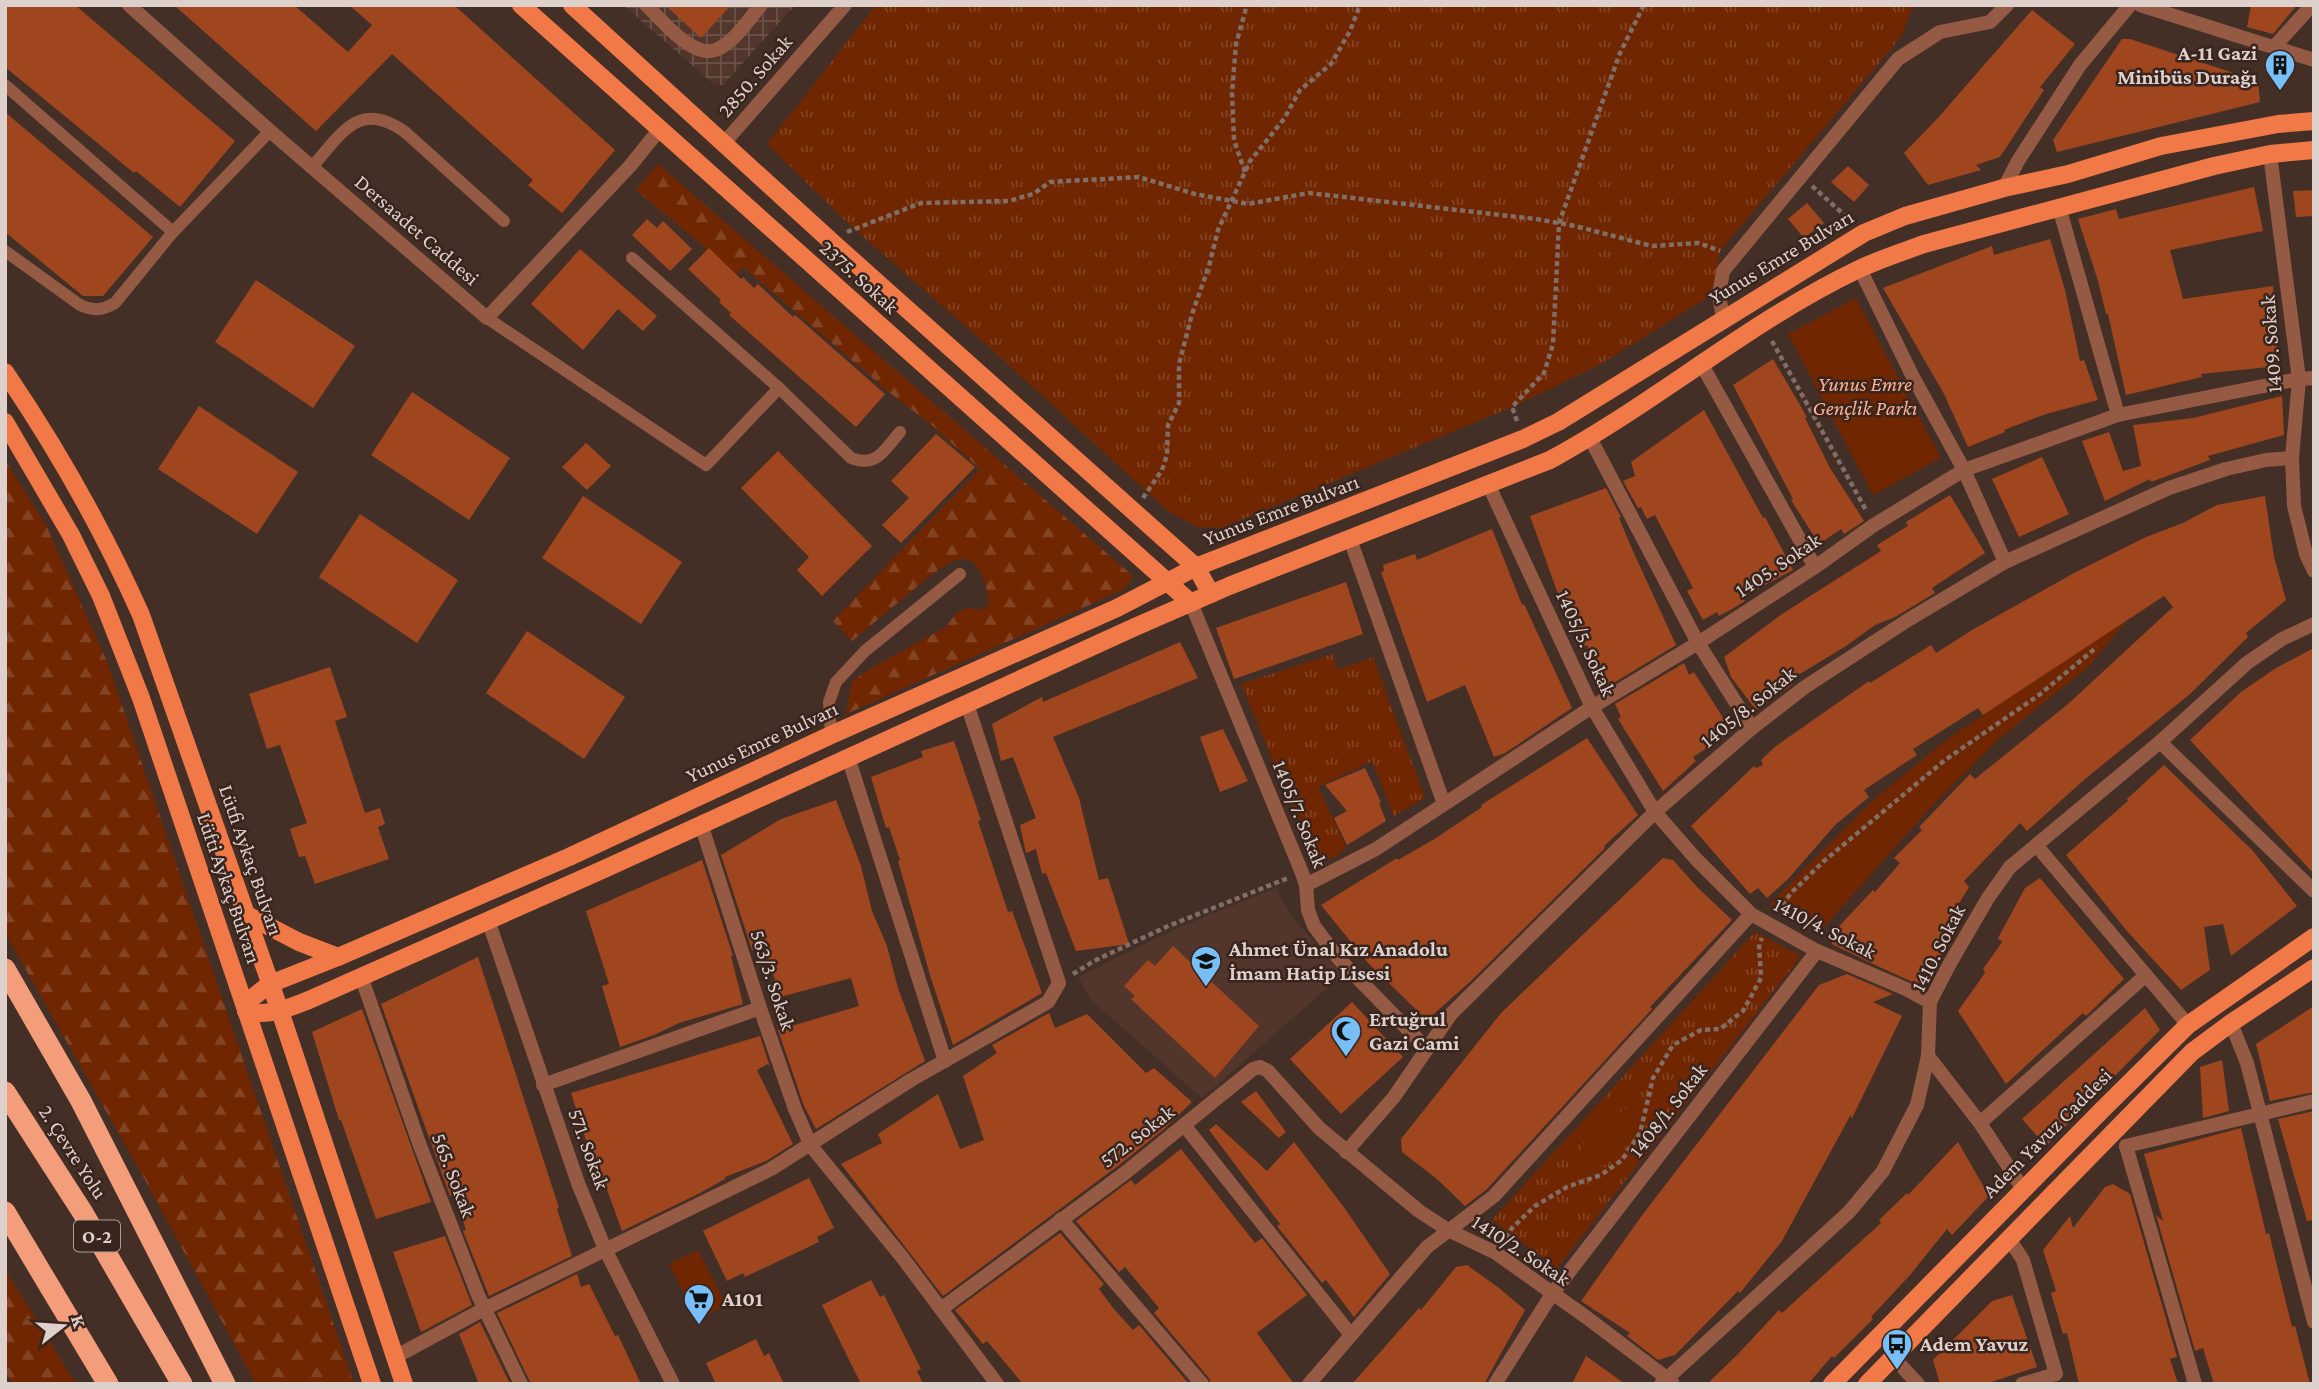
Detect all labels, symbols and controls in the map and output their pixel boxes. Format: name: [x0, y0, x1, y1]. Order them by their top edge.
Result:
street label: 2850. Sokak: [713, 30, 797, 122]
place label: A-11 Gazi Minibüs Durağı: [2117, 41, 2257, 89]
building icon: A-11 Gazi Minibüs Durağı: [2263, 48, 2297, 92]
street label: Dersaadet Caddesi: [350, 170, 484, 291]
street label: Yunus Emre Bulvarı: [1704, 204, 1858, 310]
street label: 2375. Sokak: [815, 235, 903, 319]
street label: 1409. Sokak: [2256, 294, 2286, 394]
park label: Yunus Emre Gençlik Parkı: [1812, 372, 1918, 420]
street label: Yunus Emre Bulvarı: [1200, 469, 1363, 551]
street label: 1405. Sokak: [1731, 528, 1825, 602]
street label: 1405/5. Sokak: [1551, 586, 1621, 700]
street label: 1405/8. Sokak: [1695, 661, 1801, 753]
street label: Yunus Emre Bulvarı: [682, 696, 842, 788]
street label: 1405/7. Sokak: [1268, 757, 1332, 871]
street label: Lütfi Aykaç Bulvarı: [214, 782, 288, 939]
street label: Lüfti Aykaç Bulvarı: [192, 809, 266, 967]
street label: 1410/4. Sokak: [1770, 892, 1880, 964]
street label: 1410. Sokak: [1906, 900, 1970, 996]
street label: 563/3. Sokak: [745, 927, 801, 1033]
place label: Ahmet Ünal Kız Anadolu İmam Hatip Lisesi: [1228, 937, 1448, 985]
school or university icon: Ahmet Ünal Kız Anadolu İmam Hatip Lisesi: [1189, 944, 1223, 988]
place label: Ertuğrul Gazi Cami: [1369, 1007, 1459, 1055]
mosque icon: Ertuğrul Gazi Cami: [1329, 1014, 1363, 1058]
street label: 1408/1. Sokak: [1624, 1058, 1712, 1162]
street label: Adem Yavuz Caddesi: [1977, 1063, 2117, 1203]
street label: 572. Sokak: [1095, 1100, 1179, 1172]
street label: 2. Çevre Yolu: [34, 1101, 112, 1203]
street label: 571. Sokak: [563, 1105, 615, 1193]
street label: 565. Sokak: [427, 1129, 481, 1221]
street label: 1410/2. Sokak: [1468, 1209, 1574, 1291]
road number: O-2: [74, 1220, 120, 1252]
supermarket icon: A101: [682, 1282, 716, 1326]
place label: A101: [721, 1287, 763, 1311]
north arrow: [28, 1291, 98, 1361]
text: K: [67, 1312, 91, 1331]
bus stop icon: Adem Yavuz: [1880, 1327, 1914, 1371]
place label: Adem Yavuz: [1919, 1332, 2029, 1356]

